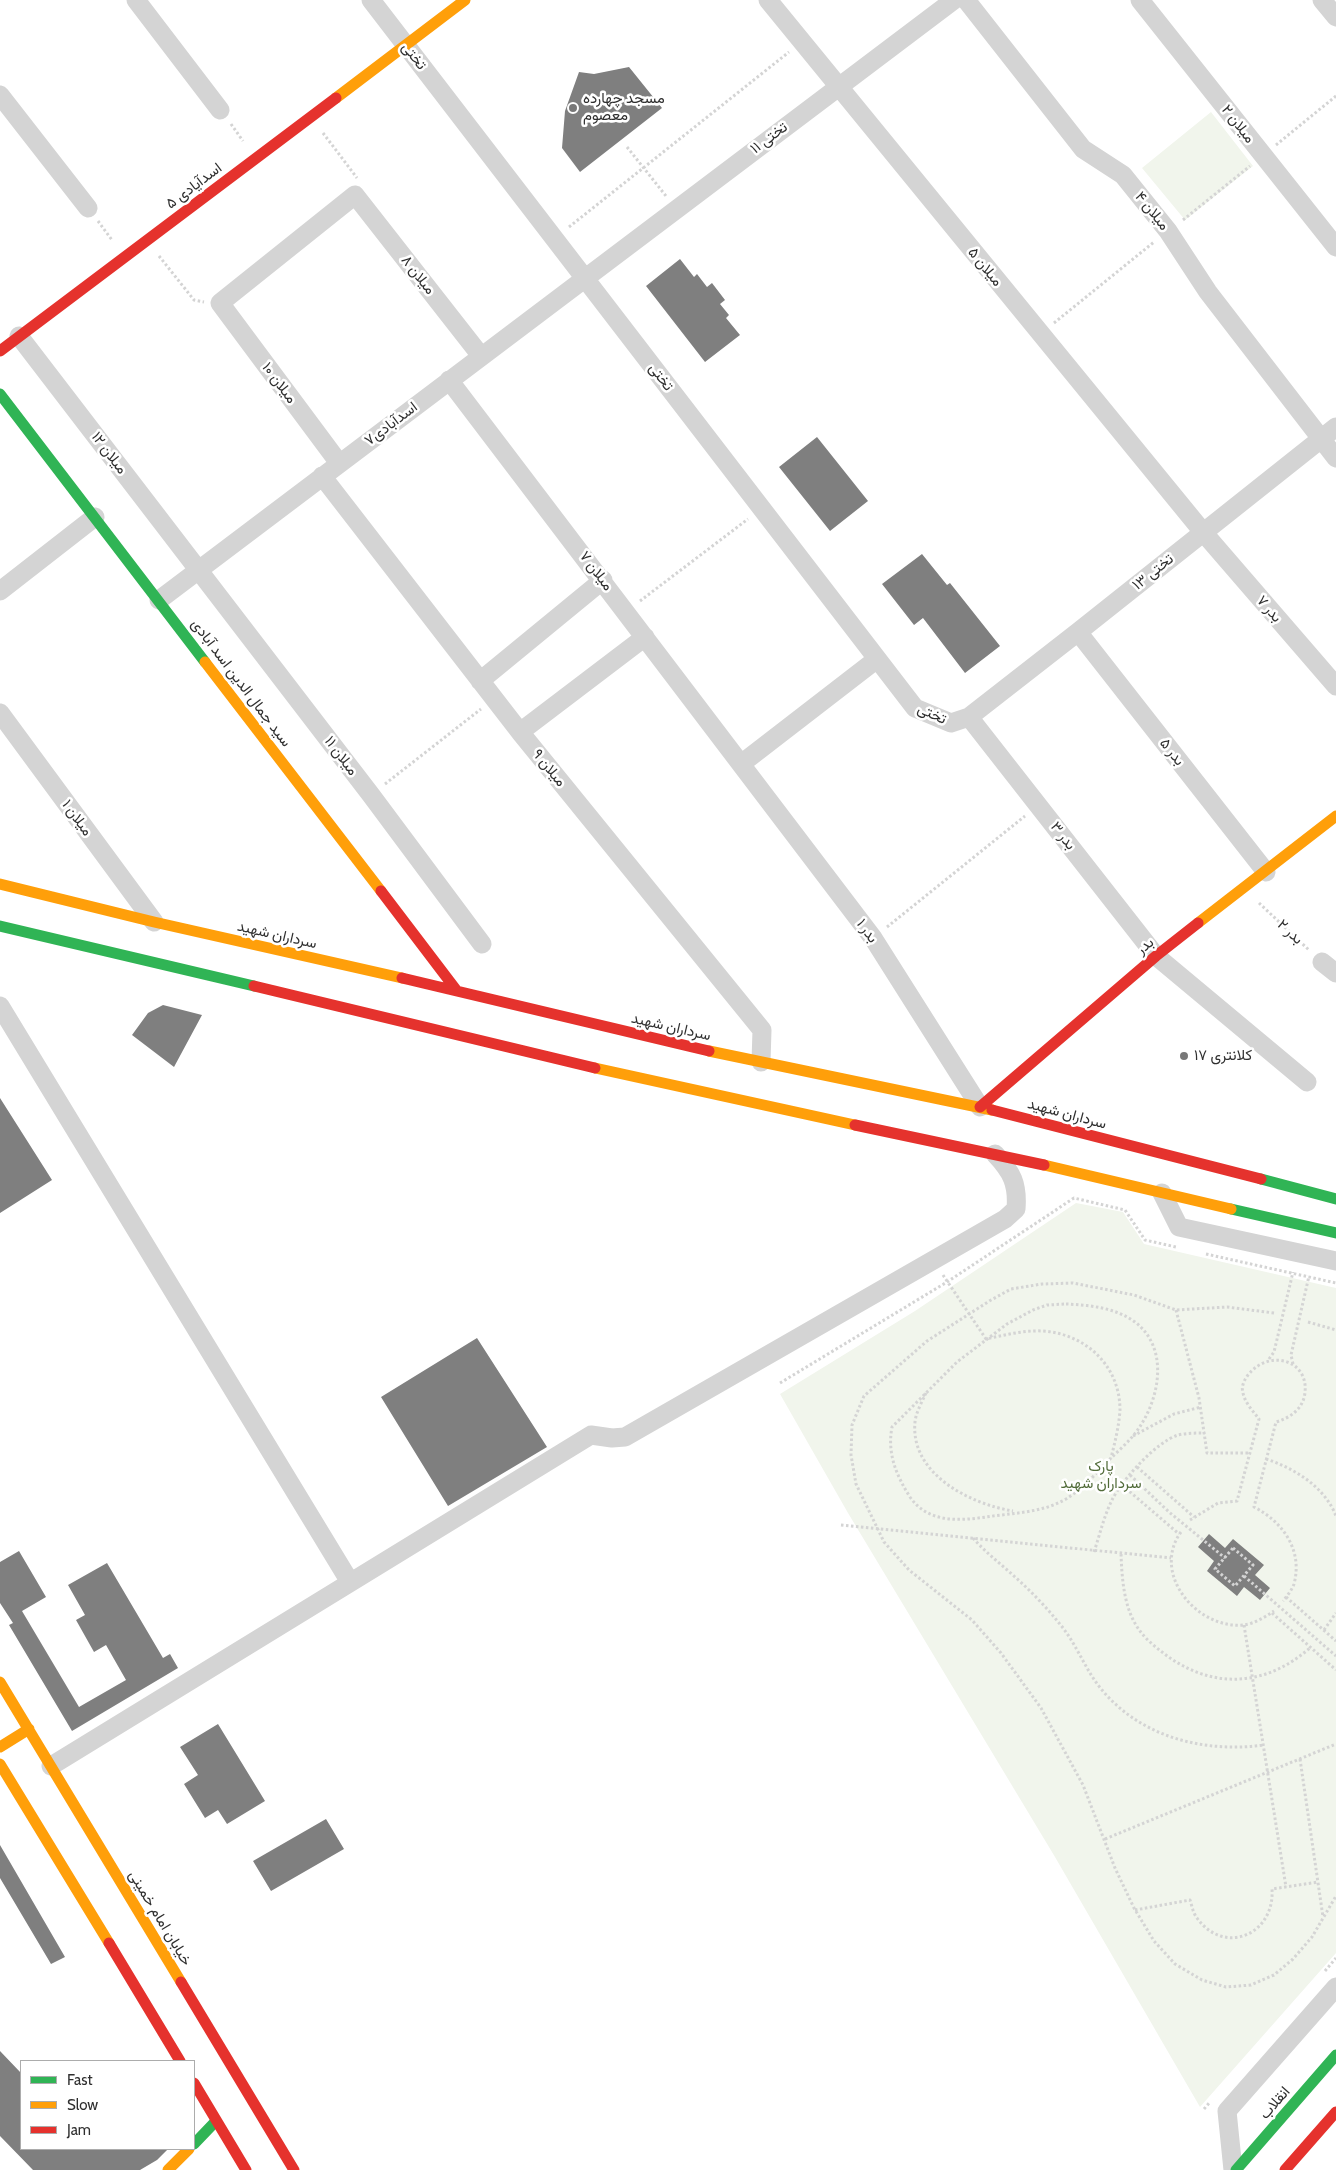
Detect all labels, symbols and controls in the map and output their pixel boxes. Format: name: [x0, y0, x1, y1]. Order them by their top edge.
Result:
street label: تختی: [398, 39, 430, 73]
place label: مسجد چهارده معصوم: [583, 90, 665, 125]
street label: میلان ۲: [1217, 101, 1259, 147]
marker: مسجد چهارده معصوم: [567, 102, 579, 114]
street label: تختی ۱۱: [747, 118, 791, 158]
street label: اسدآیادی ۵: [162, 159, 226, 213]
street label: میلان ۴: [1131, 188, 1173, 234]
street label: میلان ۵: [964, 244, 1006, 290]
street label: میلان ۸: [397, 252, 439, 298]
street label: میلان ۱۰: [258, 359, 300, 407]
street label: تختی: [645, 360, 677, 394]
street label: اسدآبادی۷: [361, 398, 421, 450]
street label: میلان ۱۲: [87, 428, 131, 478]
street label: میلان ۷: [575, 548, 617, 594]
street label: تختی ۱۳: [1129, 550, 1177, 594]
street label: بدر ۷: [1252, 592, 1286, 626]
street label: سید جمال الدین اسد آبادی: [187, 615, 295, 751]
street label: تختی: [915, 700, 949, 728]
street label: میلان ۱۱: [320, 733, 362, 779]
street label: بدر ۵: [1156, 735, 1188, 769]
street label: میلان ۹: [528, 746, 570, 790]
street label: میلان ۱: [58, 796, 96, 840]
street label: بدر ۳: [1046, 818, 1080, 854]
street label: بدر ۱: [852, 916, 882, 946]
street label: بدر ۲: [1273, 916, 1307, 948]
street label: سرداران شهید: [236, 917, 318, 953]
street label: بدر: [1133, 933, 1157, 959]
street label: سرداران شهید: [630, 1009, 712, 1045]
place label: کلانتری ۱۷: [1194, 1047, 1252, 1065]
marker: کلانتری ۱۷: [1178, 1050, 1190, 1062]
street label: سرداران شهید: [1026, 1095, 1108, 1133]
park label: پارک سرداران شهید: [1061, 1458, 1141, 1493]
street label: خیابان امام خمینی: [125, 1867, 195, 1969]
legend: [20, 2060, 195, 2150]
text: Fast: [67, 2071, 92, 2089]
street label: انقلاب: [1256, 2083, 1294, 2123]
text: Slow: [67, 2096, 98, 2114]
text: Jam: [67, 2121, 91, 2139]

